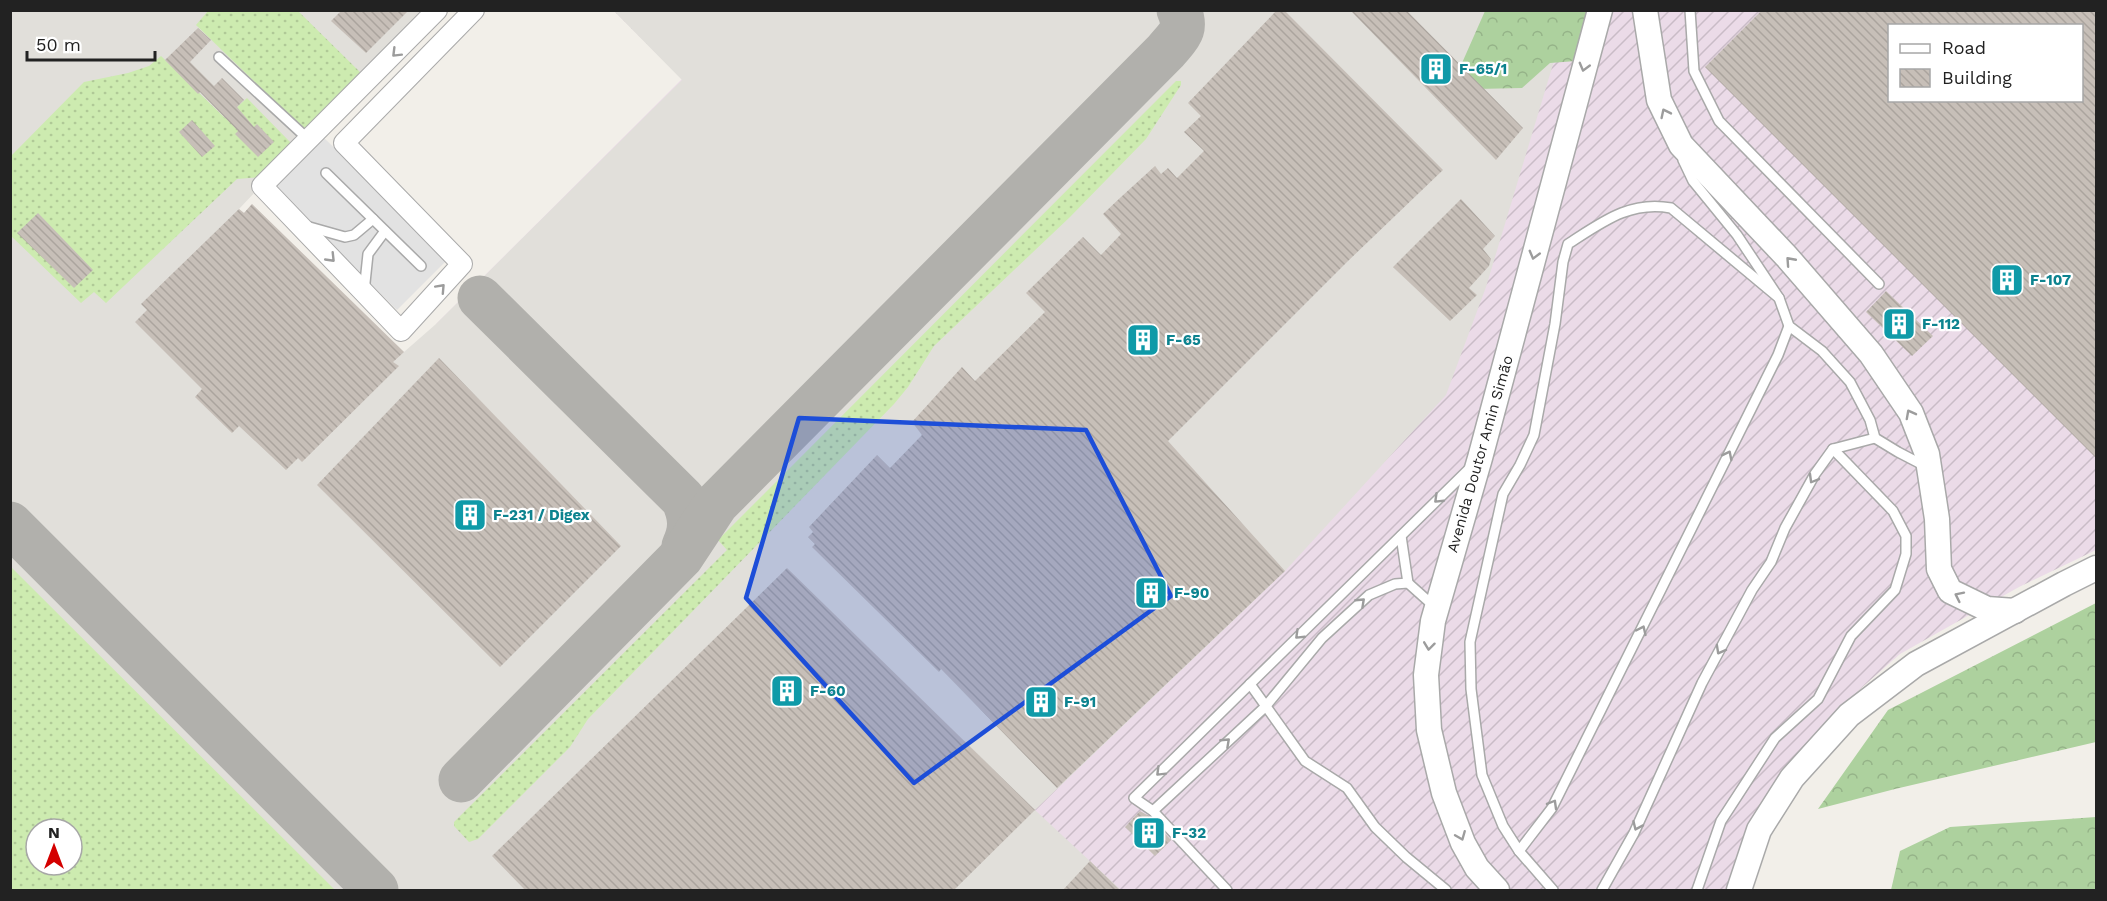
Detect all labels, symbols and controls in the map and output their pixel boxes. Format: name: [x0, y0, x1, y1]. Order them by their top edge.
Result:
scale bar: [27, 24, 154, 62]
legend: [1888, 24, 2083, 102]
text: 50 m: [36, 34, 81, 55]
text: Road: [1942, 37, 1986, 58]
one-way arrow: [393, 45, 404, 56]
building icon: F-65/1: [1418, 51, 1454, 87]
place label: F-65/1: [1459, 60, 1507, 78]
one-way arrow: [1579, 62, 1592, 72]
text: Building: [1942, 67, 2012, 88]
one-way arrow: [1661, 108, 1673, 119]
one-way arrow: [1529, 250, 1542, 260]
one-way arrow: [324, 252, 335, 262]
one-way arrow: [1786, 257, 1797, 267]
building icon: F-107: [1989, 262, 2025, 298]
place label: F-107: [2030, 271, 2071, 289]
one-way arrow: [433, 284, 444, 295]
building icon: F-112: [1881, 306, 1917, 342]
place label: F-112: [1922, 315, 1960, 333]
building icon: F-65: [1125, 322, 1161, 358]
place label: F-65: [1166, 331, 1201, 349]
street label: Avenida Doutor Amin Simão: [1443, 353, 1517, 555]
one-way arrow: [1906, 409, 1917, 420]
one-way arrow: [1720, 450, 1732, 461]
one-way arrow: [1809, 473, 1820, 483]
one-way arrow: [1435, 492, 1445, 503]
building icon: F-231 / Digex: [452, 497, 488, 533]
place label: F-231 / Digex: [493, 506, 590, 524]
building icon: F-90: [1133, 575, 1169, 611]
place label: F-90: [1174, 584, 1209, 602]
one-way arrow: [1955, 591, 1966, 603]
one-way arrow: [1354, 598, 1365, 609]
one-way arrow: [1634, 625, 1646, 636]
one-way arrow: [1295, 628, 1306, 639]
one-way arrow: [1424, 642, 1436, 651]
one-way arrow: [1716, 644, 1727, 654]
building icon: F-60: [769, 673, 805, 709]
place label: F-60: [810, 682, 846, 700]
building icon: F-91: [1023, 684, 1059, 720]
place label: F-91: [1064, 693, 1096, 711]
one-way arrow: [1219, 739, 1230, 750]
one-way arrow: [1156, 765, 1166, 776]
one-way arrow: [1546, 800, 1558, 810]
building icon: F-32: [1131, 815, 1167, 851]
north arrow: [24, 817, 84, 877]
one-way arrow: [1632, 820, 1644, 831]
text: N: [48, 823, 60, 842]
place label: F-32: [1172, 824, 1206, 842]
one-way arrow: [1454, 830, 1466, 841]

